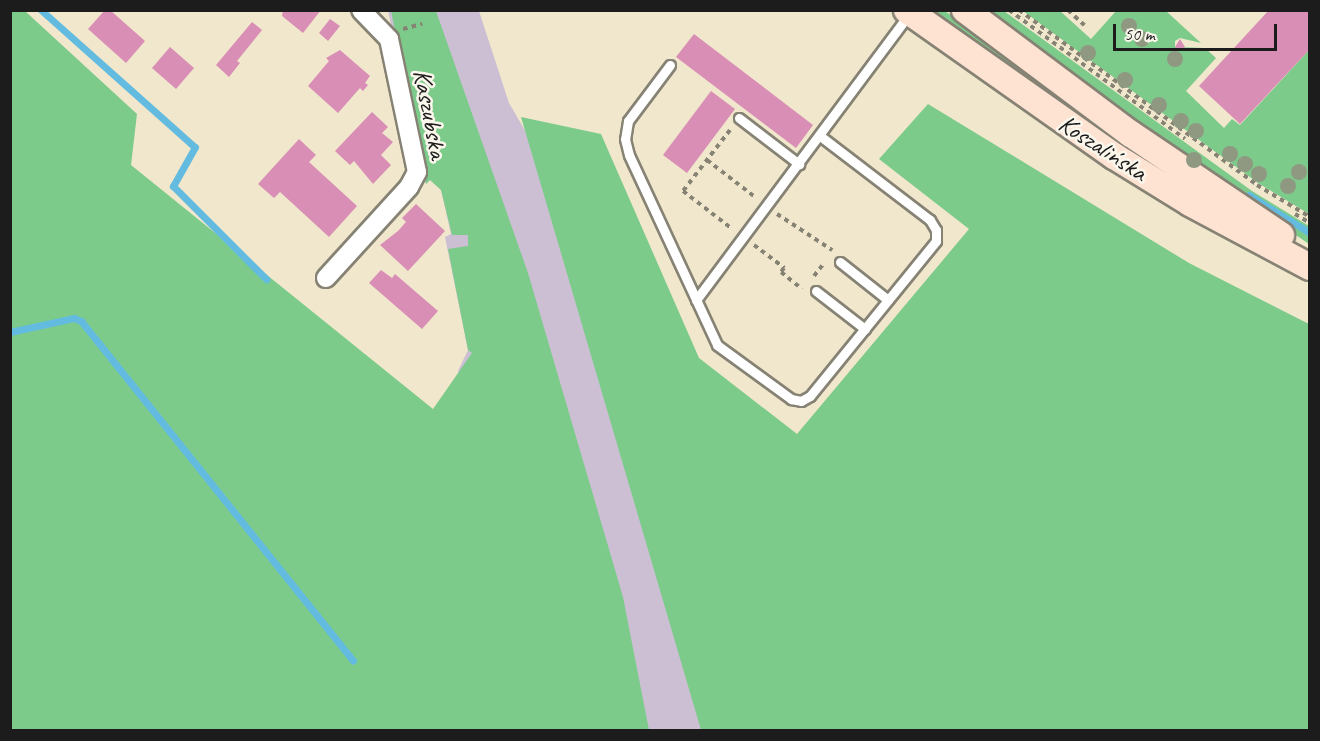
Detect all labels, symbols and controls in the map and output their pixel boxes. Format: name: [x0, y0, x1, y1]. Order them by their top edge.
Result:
scale bar: [1116, 12, 1280, 50]
text: 50 m: [1124, 23, 1155, 45]
street label: Kaszubska: [406, 67, 454, 161]
street label: Koszalińska: [1053, 108, 1153, 188]

